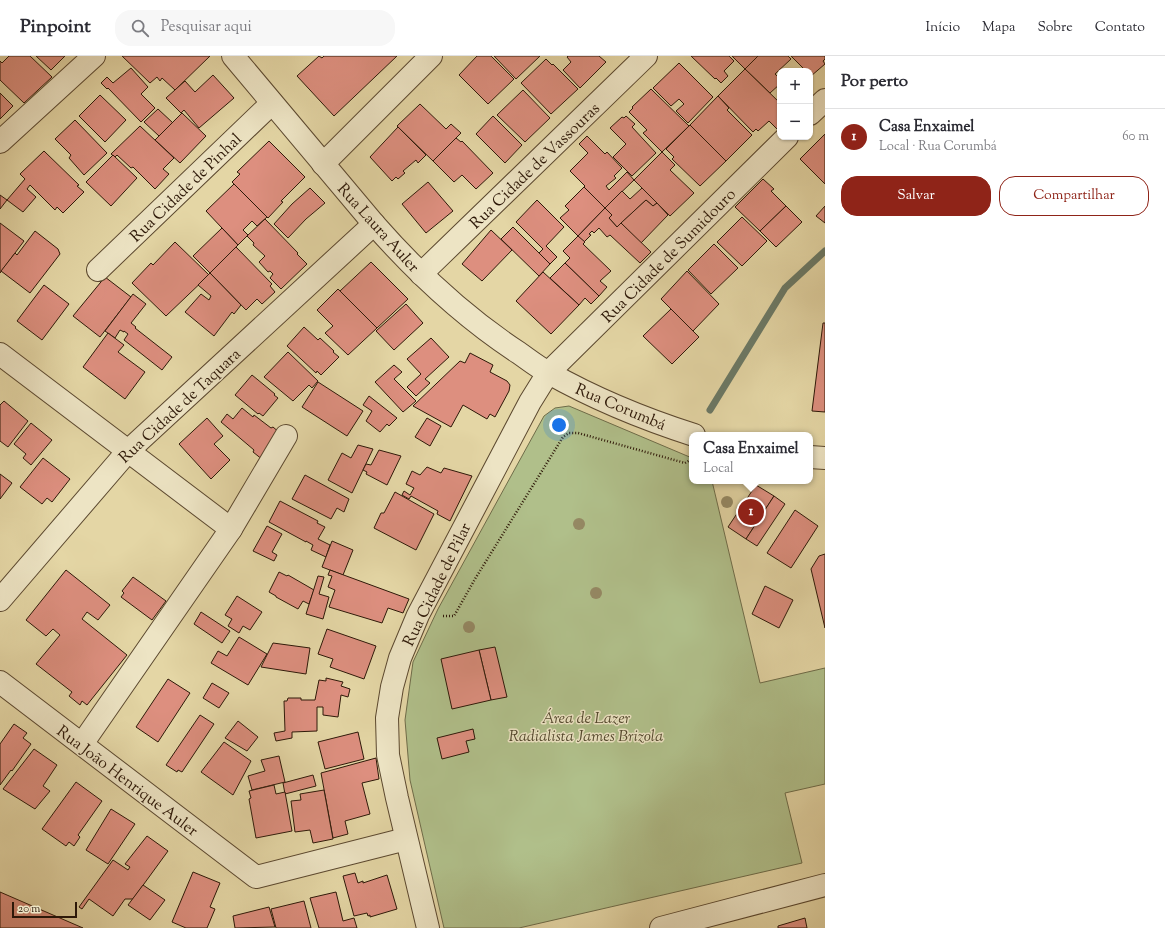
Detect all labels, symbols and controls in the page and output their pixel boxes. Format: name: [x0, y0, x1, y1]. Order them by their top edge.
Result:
search box: [115, 10, 395, 46]
text: Pinpoint: [20, 14, 91, 41]
icon: search: [129, 17, 151, 39]
text: Pesquisar aqui: [161, 17, 252, 38]
text: Início: [925, 18, 960, 38]
text: Mapa: [982, 18, 1015, 38]
text: Sobre: [1037, 18, 1073, 38]
text: Contato: [1095, 18, 1145, 38]
map controls: [777, 68, 813, 140]
button: +: [777, 68, 813, 104]
text: Por perto: [841, 70, 908, 94]
street label: Rua Cidade de Vassouras: [465, 98, 606, 235]
button: −: [777, 104, 813, 140]
text: Casa Enxaimel: [879, 117, 974, 138]
text: 1: [852, 128, 856, 146]
text: 60 m: [1122, 128, 1149, 146]
street label: Rua Cidade de Pinhal: [126, 129, 248, 248]
text: Local · Rua Corumbá: [879, 138, 997, 156]
button: Salvar: [841, 176, 991, 216]
button: Compartilhar: [999, 176, 1149, 216]
street label: Rua Laura Auler: [331, 179, 424, 278]
street label: Rua Cidade de Sumidouro: [597, 184, 742, 329]
street label: Rua Cidade de Taquara: [115, 344, 247, 470]
street label: Rua Corumbá: [571, 379, 670, 438]
your location: [549, 415, 569, 435]
popup: [689, 432, 813, 484]
text: Casa Enxaimel: [703, 439, 799, 460]
text: Local: [703, 460, 734, 478]
pin: 1: [738, 497, 764, 527]
street label: Rua Cidade de Pilar: [398, 519, 478, 651]
park label: Área de Lazer Radialista James Brizola: [509, 708, 663, 749]
street label: Rua João Henrique Auler: [51, 721, 202, 843]
scale bar: [12, 900, 77, 919]
text: 20 m: [18, 901, 40, 917]

